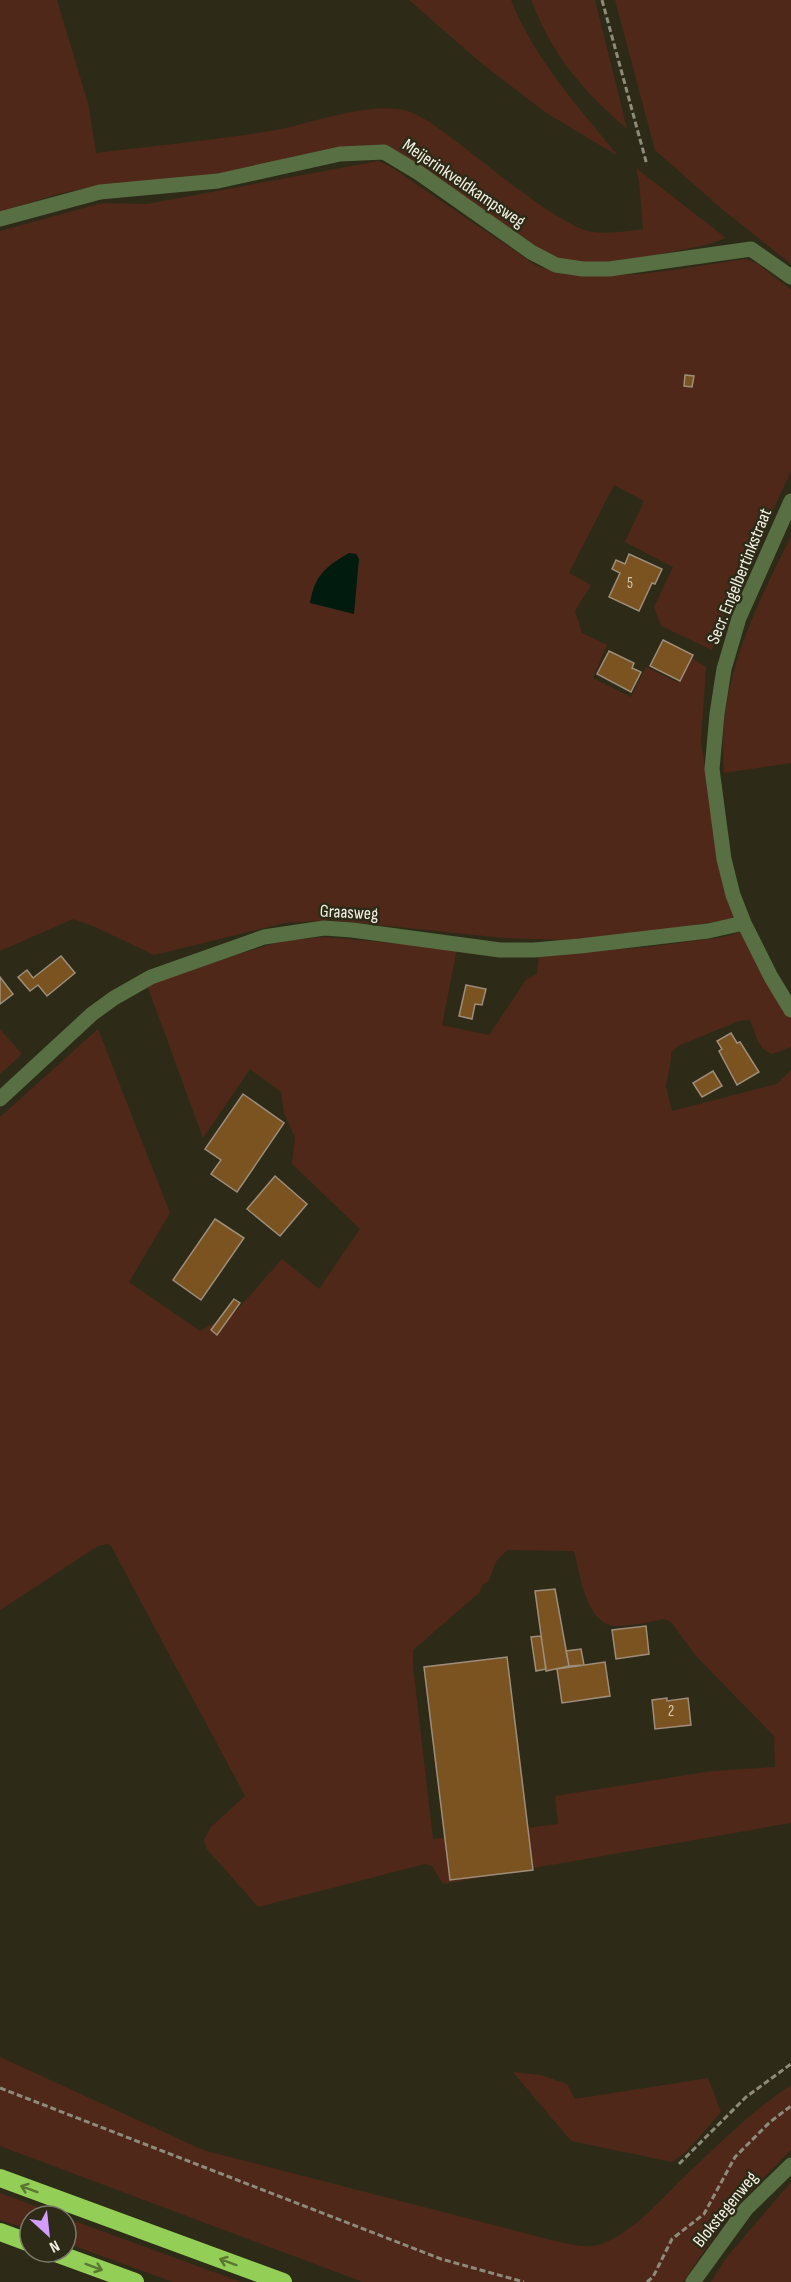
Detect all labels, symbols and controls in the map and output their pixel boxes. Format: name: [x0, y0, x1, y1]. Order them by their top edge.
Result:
street label: Meijerinkveldkampsweg: [398, 135, 529, 232]
street label: Secr. Engelbertinkstraat: [703, 505, 776, 647]
house number: 5: [627, 574, 633, 593]
street label: Graasweg: [319, 900, 379, 925]
house number: 2: [668, 1702, 674, 1721]
street label: Blokstegenweg: [689, 2167, 762, 2251]
one-way arrow: [20, 2182, 39, 2193]
north arrow: [18, 2204, 78, 2264]
text: N: [46, 2236, 62, 2256]
one-way arrow: [219, 2256, 238, 2267]
one-way arrow: [84, 2262, 103, 2273]

